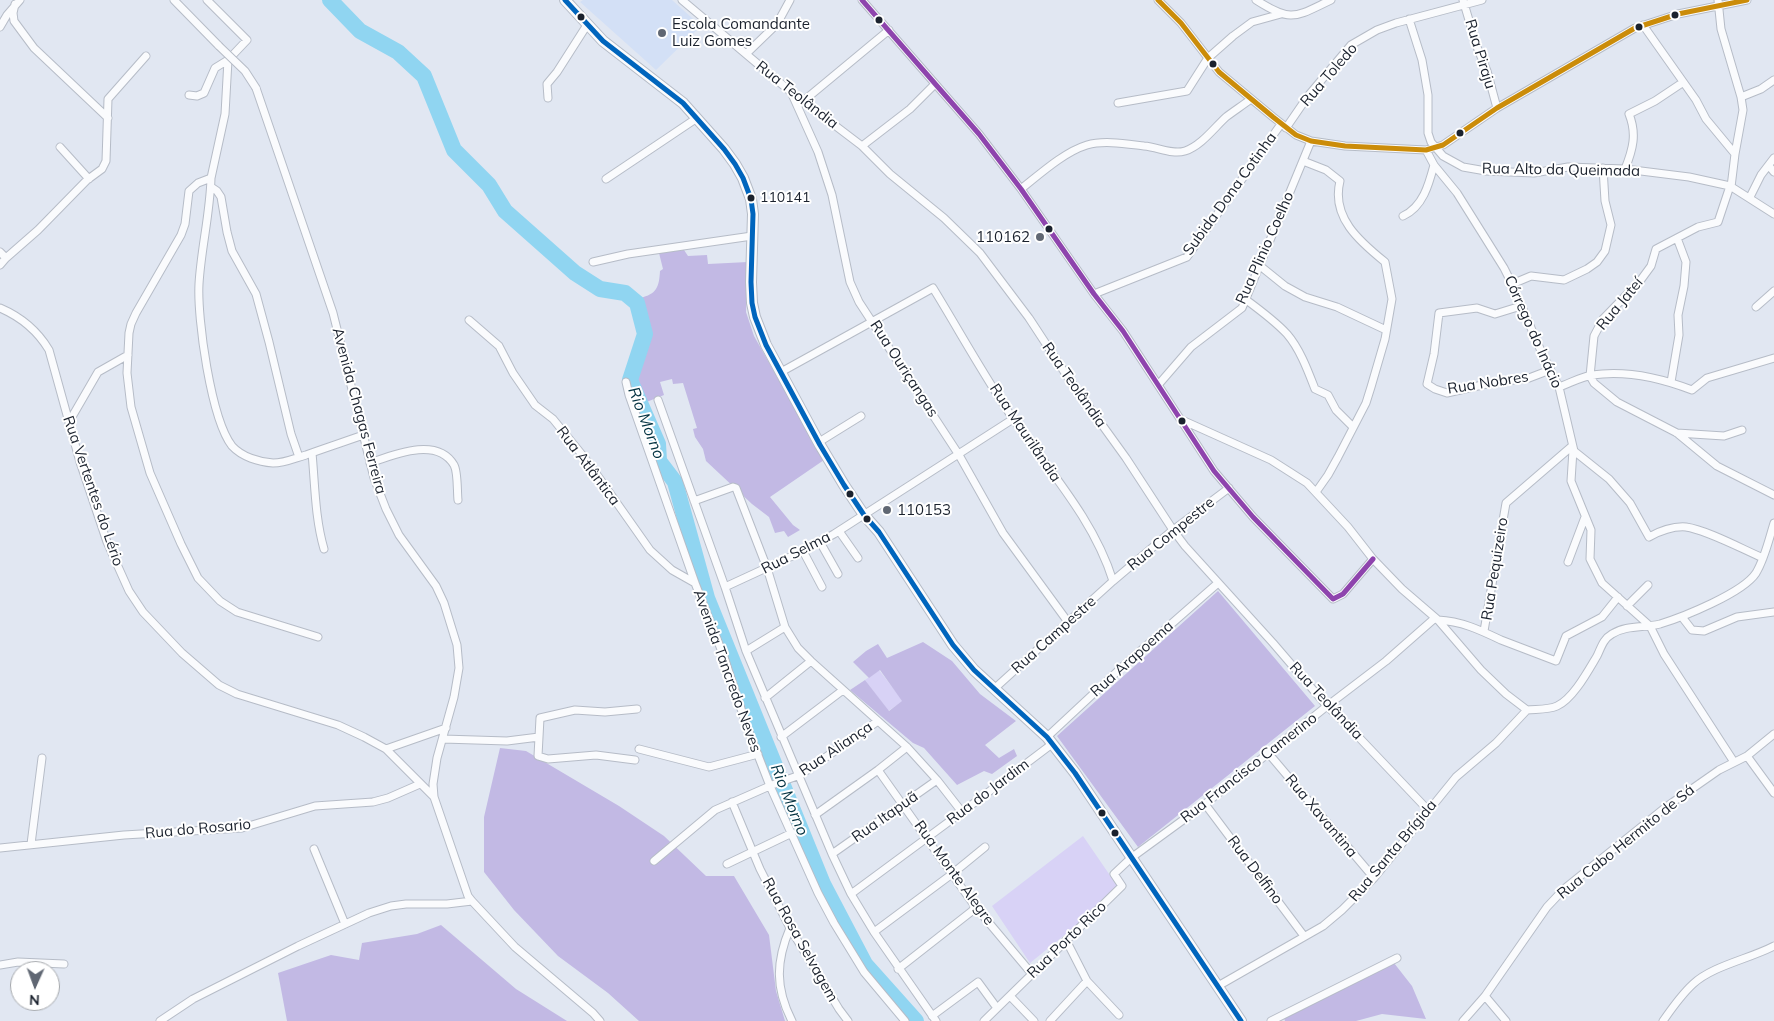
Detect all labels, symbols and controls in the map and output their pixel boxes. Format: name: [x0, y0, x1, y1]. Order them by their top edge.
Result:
unlabelled marker: [1670, 10, 1680, 20]
unlabelled marker: [576, 12, 586, 22]
place label: Escola Comandante Luiz Gomes: [672, 15, 810, 50]
unlabelled marker: [874, 15, 884, 25]
street label: Rua Piraju: [1461, 17, 1499, 91]
unlabelled marker: [1634, 22, 1644, 32]
marker: Escola Comandante Luiz Gomes: [656, 27, 668, 39]
street label: Rua Toledo: [1297, 40, 1361, 110]
street label: Rua Teolândia: [752, 57, 842, 133]
unlabelled marker: [1208, 59, 1218, 69]
unlabelled marker: [1455, 128, 1465, 138]
street label: Subida Dona Cotinha: [1179, 129, 1281, 259]
street label: Rua Alto da Queimada: [1482, 160, 1640, 180]
street label: Rua Plinio Coelho: [1232, 189, 1298, 307]
place label: 110141: [760, 190, 810, 206]
marker: 110141: [746, 193, 756, 203]
unlabelled marker: [1044, 224, 1054, 234]
place label: 110162: [976, 228, 1030, 246]
marker: 110162: [1034, 231, 1046, 243]
street label: Córrego do Inácio: [1500, 273, 1566, 391]
street label: Rua Jateí: [1593, 274, 1647, 334]
street label: Rua Ouriçangas: [866, 317, 942, 421]
street label: Avenida Chagas Ferreira: [328, 326, 390, 496]
street label: Rua Teolândia: [1038, 339, 1110, 431]
street label: Rua Nobres: [1446, 368, 1530, 398]
street label: Rua Maurilândia: [986, 381, 1064, 485]
water label: Rio Morno: [624, 384, 668, 462]
street label: Rua Vertentes do Lério: [59, 414, 127, 568]
unlabelled marker: [1177, 416, 1187, 426]
street label: Rua Atlântica: [552, 423, 624, 509]
unlabelled marker: [845, 489, 855, 499]
street label: Rua Compestre: [1124, 493, 1218, 575]
place label: 110153: [897, 501, 951, 519]
marker: 110153: [881, 504, 893, 516]
unlabelled marker: [862, 514, 872, 524]
street label: Rua Pequizeiro: [1478, 516, 1512, 622]
street label: Rua Selma: [758, 528, 834, 578]
street label: Avenida Tancredo Neves: [689, 587, 765, 755]
street label: Rua Campestre: [1008, 592, 1100, 678]
street label: Rua Arapoema: [1087, 617, 1177, 701]
street label: Rua Teolândia: [1285, 658, 1367, 744]
street label: Rua Francisco Camerino: [1177, 709, 1321, 827]
street label: Rua Aliança: [796, 718, 876, 780]
street label: Rua do Jardim: [943, 755, 1033, 829]
water label: Rio Morno: [766, 761, 812, 839]
street label: Rua Xavantina: [1281, 771, 1361, 861]
street label: Rua Cabo Hermito de Sá: [1554, 781, 1698, 903]
street label: Rua Itapuã: [848, 788, 922, 846]
street label: Rua Santa Brígida: [1345, 797, 1441, 905]
unlabelled marker: [1097, 808, 1107, 818]
street label: Rua do Rosario: [144, 815, 252, 843]
street label: Rua Monte Alegre: [910, 817, 998, 929]
unlabelled marker: [1110, 828, 1120, 838]
street label: Rua Delfino: [1223, 832, 1287, 908]
street label: Rua Rosa Selvagem: [758, 875, 842, 1005]
street label: Rua Porto Rico: [1024, 898, 1110, 982]
north arrow: [10, 961, 60, 1011]
text: N: [29, 991, 40, 1009]

